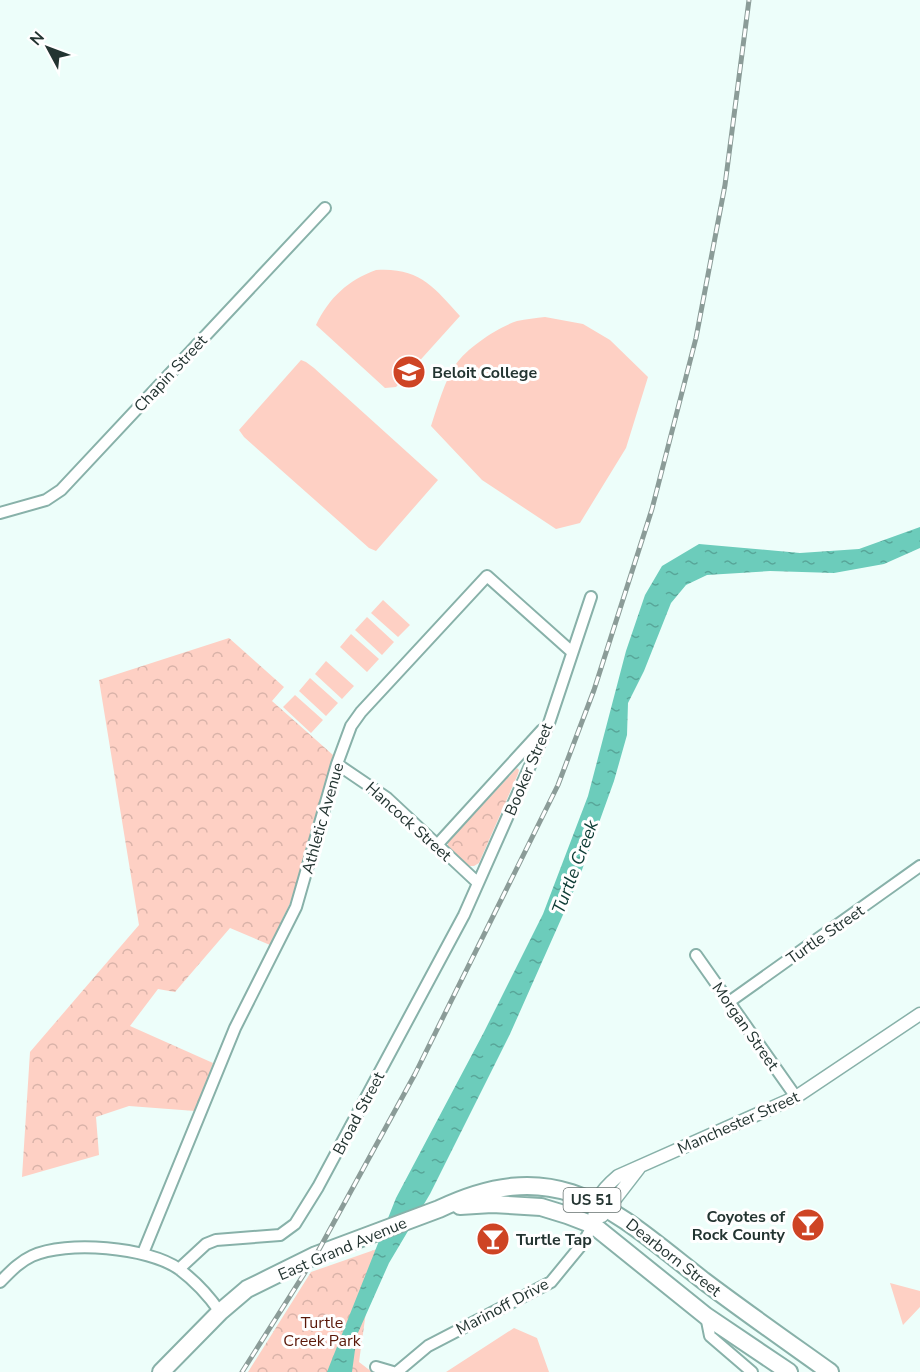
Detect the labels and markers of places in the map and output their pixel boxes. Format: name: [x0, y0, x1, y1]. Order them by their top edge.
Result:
school or university icon: Beloit College: [391, 354, 427, 390]
place label: Beloit College: [432, 362, 537, 384]
place label: Coyotes of Rock County: [692, 1206, 786, 1246]
bar icon: Coyotes of Rock County: [790, 1207, 826, 1243]
bar icon: Turtle Tap: [475, 1221, 511, 1257]
place label: Turtle Tap: [516, 1229, 592, 1251]

